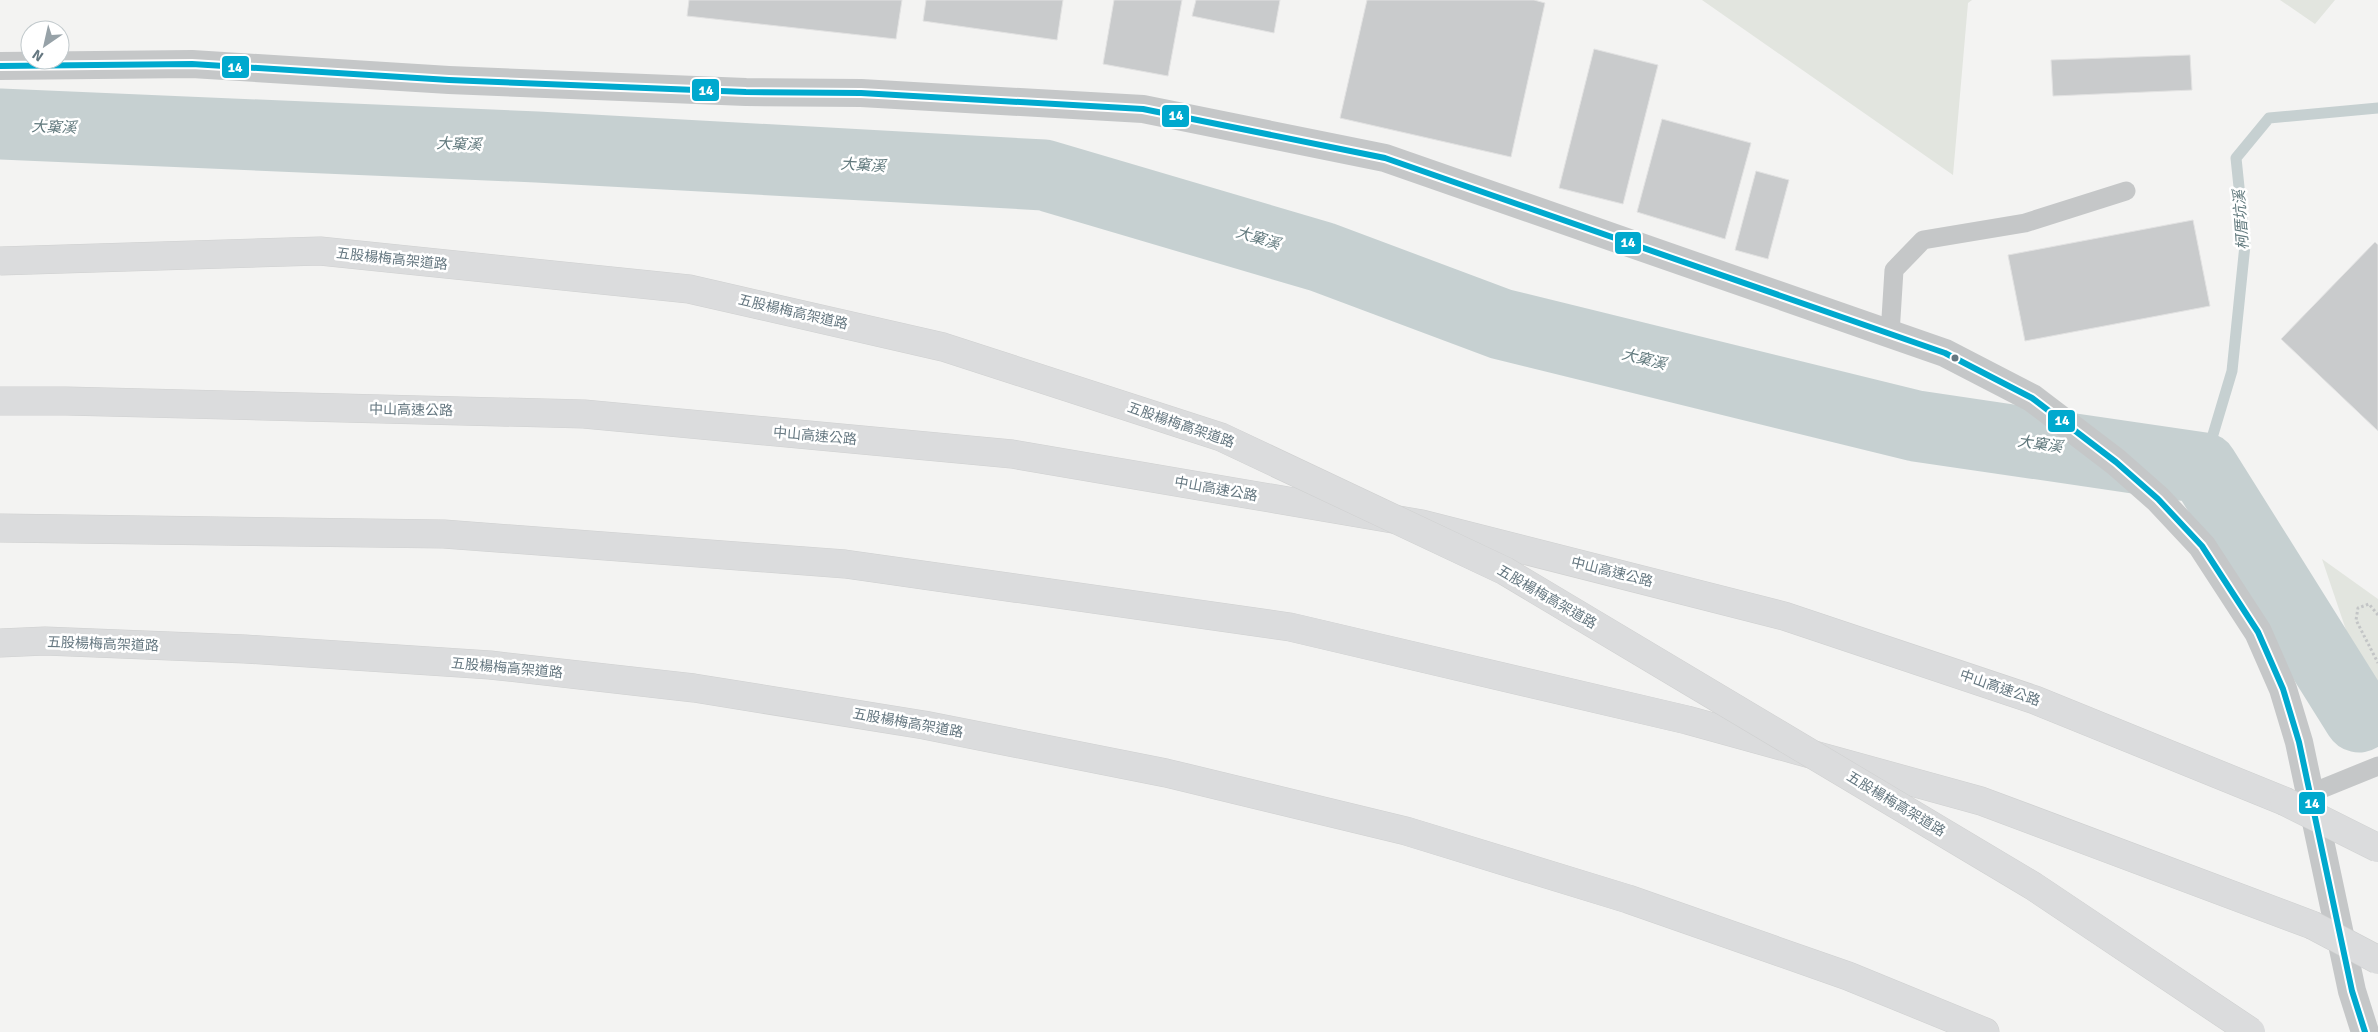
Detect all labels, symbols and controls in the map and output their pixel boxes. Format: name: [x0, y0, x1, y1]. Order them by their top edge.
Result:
north arrow: [20, 20, 70, 70]
text: N: [29, 46, 47, 65]
line badge: 14: [221, 55, 250, 79]
text: 14: [227, 59, 243, 76]
line badge: 14: [691, 78, 720, 102]
text: 14: [698, 82, 714, 99]
line badge: 14: [1161, 104, 1190, 128]
text: 14: [1168, 107, 1184, 124]
water label: 大窠溪: [31, 117, 79, 137]
water label: 大窠溪: [436, 134, 484, 154]
water label: 大窠溪: [840, 155, 888, 175]
water label: 柯厝坑溪: [2230, 187, 2252, 251]
water label: 大窠溪: [1234, 223, 1284, 254]
line badge: 14: [1614, 231, 1642, 255]
text: 14: [1620, 234, 1636, 251]
street label: 五股楊梅高架道路: [335, 245, 449, 273]
street label: 五股楊梅高架道路: [737, 291, 849, 333]
water label: 大窠溪: [1620, 345, 1670, 374]
unlabelled marker: [1950, 353, 1960, 363]
street label: 五股楊梅高架道路: [1125, 399, 1237, 451]
street label: 中山高速公路: [369, 401, 453, 419]
line badge: 14: [2047, 409, 2076, 433]
text: 14: [2054, 412, 2070, 429]
street label: 中山高速公路: [772, 424, 858, 448]
water label: 大窠溪: [2016, 432, 2066, 456]
street label: 中山高速公路: [1173, 473, 1259, 505]
street label: 中山高速公路: [1569, 554, 1655, 590]
street label: 五股楊梅高架道路: [1494, 562, 1600, 632]
street label: 五股楊梅高架道路: [47, 634, 159, 654]
street label: 五股楊梅高架道路: [450, 655, 564, 681]
street label: 中山高速公路: [1958, 666, 2042, 710]
street label: 五股楊梅高架道路: [851, 705, 965, 741]
street label: 五股楊梅高架道路: [1844, 768, 1948, 840]
line badge: 14: [2298, 791, 2326, 815]
text: 14: [2304, 795, 2320, 812]

